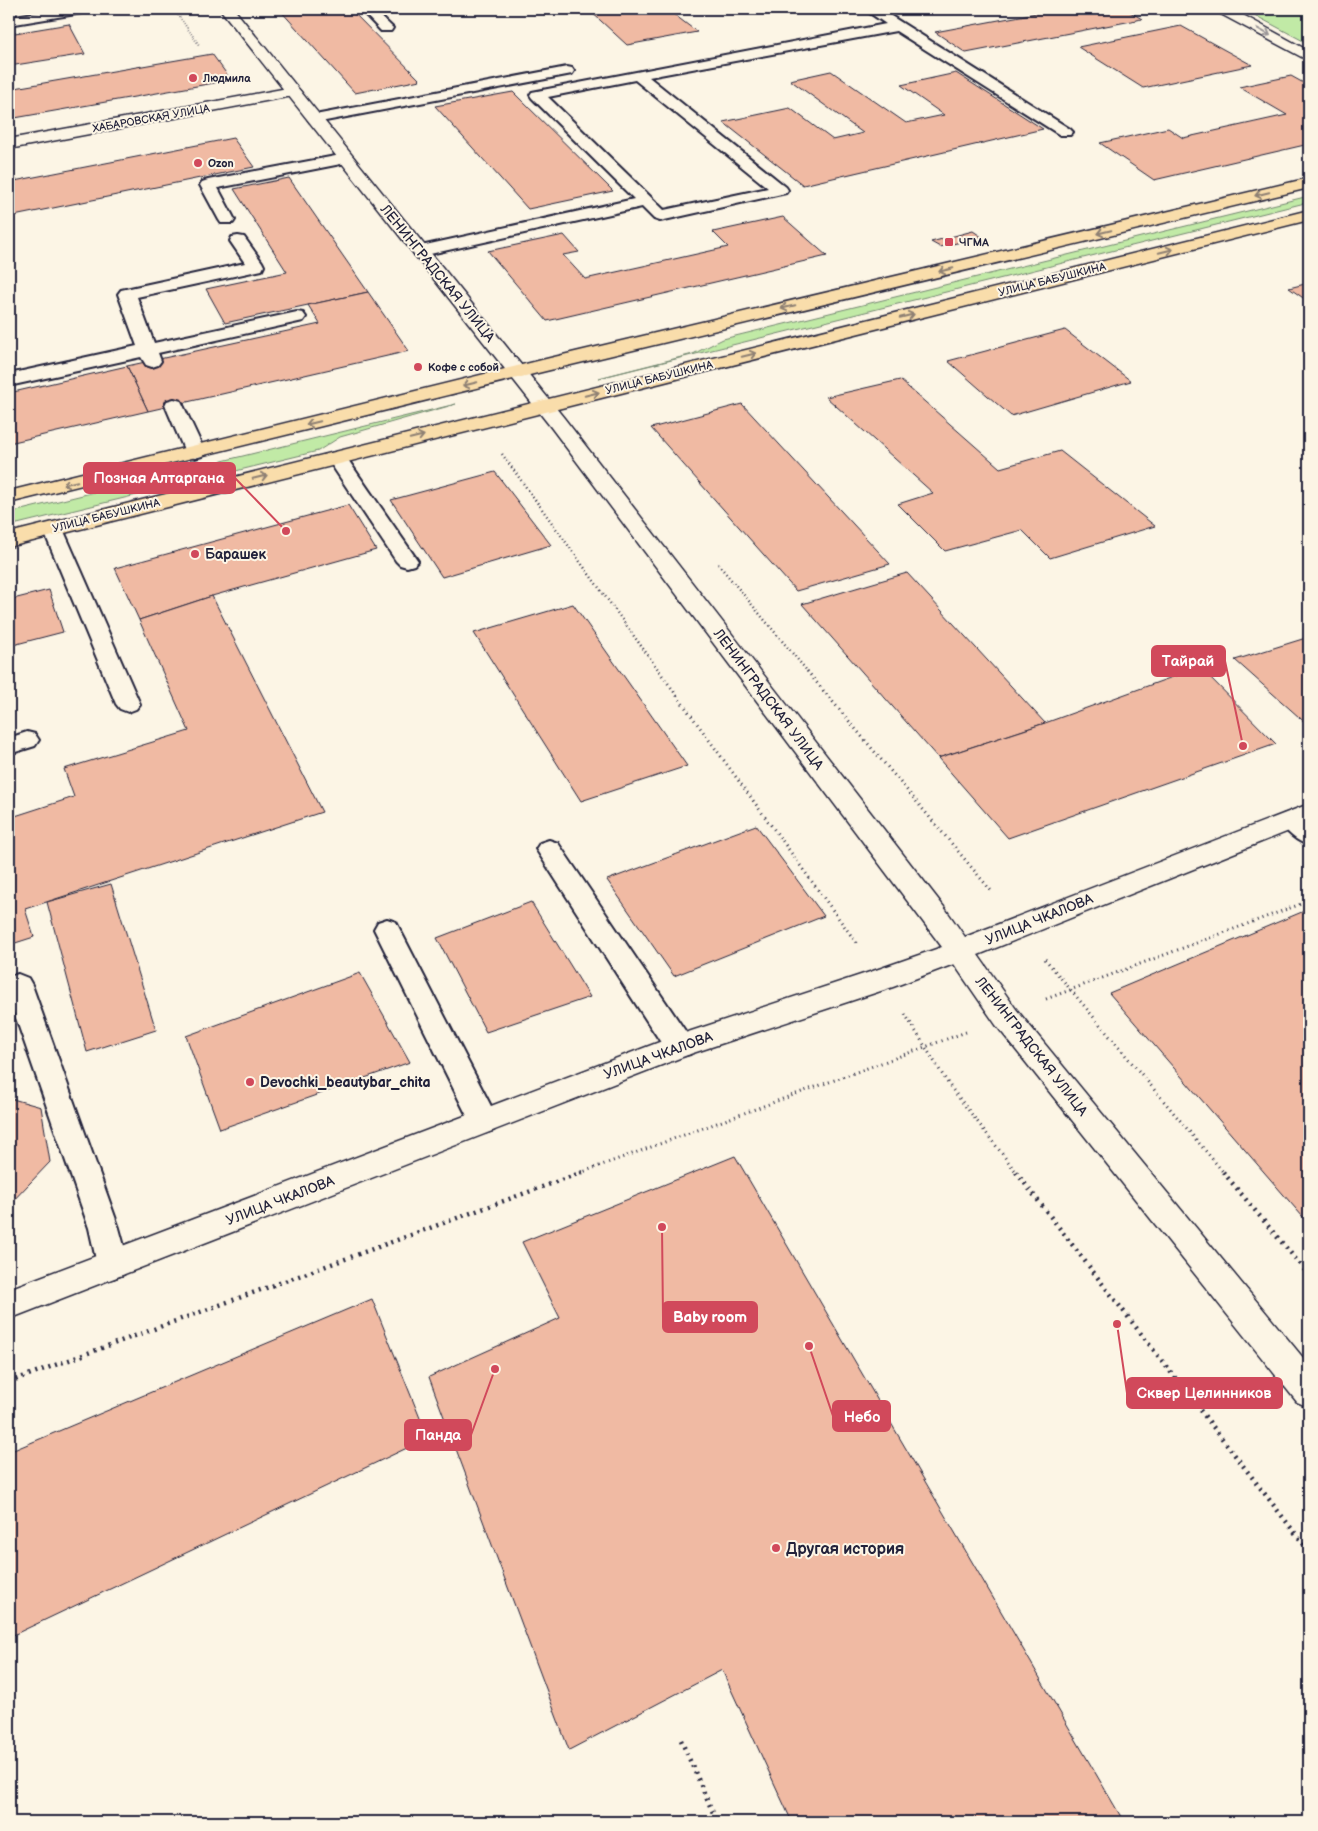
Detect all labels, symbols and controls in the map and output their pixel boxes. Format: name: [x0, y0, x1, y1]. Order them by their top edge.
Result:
one-way arrow: [1257, 27, 1272, 37]
marker: Людмила: [187, 72, 199, 84]
place label: Людмила: [202, 72, 251, 85]
street label: ХАБАРОВСКАЯ УЛИЦА: [91, 102, 211, 135]
marker: Ozon: [192, 157, 204, 169]
place label: Ozon: [208, 157, 234, 170]
one-way arrow: [1254, 190, 1270, 199]
street label: ЛЕНИНГРАДСКАЯ УЛИЦА: [376, 200, 499, 346]
one-way arrow: [1096, 228, 1112, 237]
marker: ЧГМА: [943, 236, 955, 248]
place label: ЧГМА: [959, 236, 989, 249]
one-way arrow: [1158, 246, 1174, 255]
street label: УЛИЦА БАБУШКИНА: [997, 260, 1107, 299]
one-way arrow: [938, 266, 954, 275]
one-way arrow: [780, 303, 796, 312]
one-way arrow: [898, 310, 914, 320]
one-way arrow: [741, 350, 757, 359]
street label: УЛИЦА БАБУШКИНА: [604, 358, 714, 397]
marker: Кофе с собой: [412, 361, 424, 373]
place label: Кофе с собой: [428, 361, 499, 374]
one-way arrow: [463, 380, 479, 389]
one-way arrow: [583, 389, 599, 398]
one-way arrow: [305, 419, 321, 428]
one-way arrow: [409, 432, 425, 442]
callout: Позная Алтаргана: [84, 463, 235, 493]
text: Позная Алтаргана: [94, 469, 225, 488]
one-way arrow: [251, 472, 267, 481]
one-way arrow: [62, 479, 78, 488]
street label: УЛИЦА БАБУШКИНА: [51, 496, 161, 535]
place label: Барашек: [205, 546, 266, 563]
marker: Барашек: [189, 548, 201, 560]
street label: ЛЕНИНГРАДСКАЯ УЛИЦА: [709, 625, 827, 774]
callout: Тайрай: [1152, 646, 1225, 676]
text: Тайрай: [1162, 652, 1214, 671]
street label: УЛИЦА ЧКАЛОВА: [983, 890, 1096, 949]
street label: ЛЕНИНГРАДСКАЯ УЛИЦА: [971, 972, 1092, 1120]
street label: УЛИЦА ЧКАЛОВА: [601, 1028, 715, 1083]
place label: Devochki_beautybar_chita: [260, 1074, 430, 1091]
marker: Devochki_beautybar_chita: [244, 1076, 256, 1088]
street label: УЛИЦА ЧКАЛОВА: [224, 1172, 337, 1229]
callout: Baby room: [663, 1302, 757, 1332]
text: Baby room: [673, 1308, 747, 1327]
callout: Сквер Целинников: [1127, 1378, 1282, 1408]
text: Сквер Целинников: [1137, 1384, 1271, 1403]
callout: Небо: [833, 1401, 890, 1431]
text: Небо: [844, 1408, 880, 1427]
callout: Панда: [405, 1420, 471, 1450]
text: Панда: [415, 1426, 461, 1445]
place label: Другая история: [786, 1540, 904, 1559]
marker: Другая история: [770, 1542, 782, 1554]

